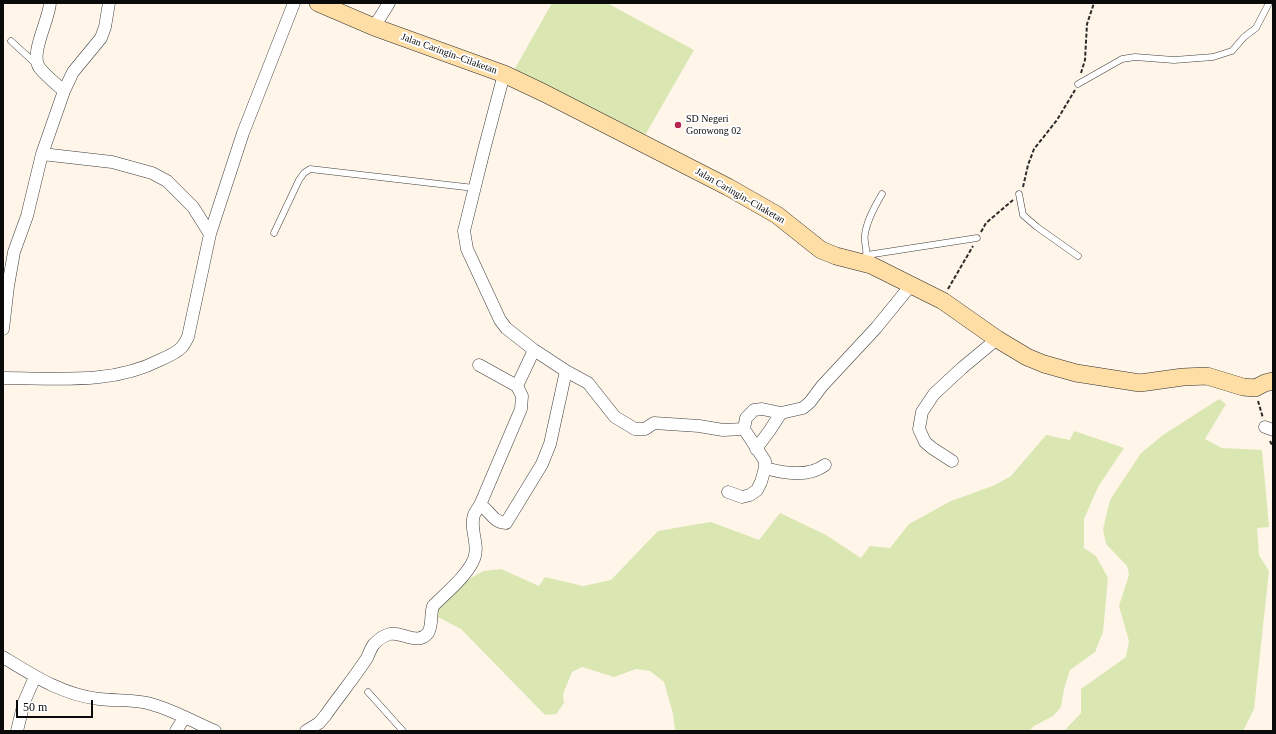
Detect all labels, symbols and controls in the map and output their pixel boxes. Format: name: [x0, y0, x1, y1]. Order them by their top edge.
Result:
street label: Jalan Caringin–Cilaketan: [399, 31, 499, 77]
place label: SD Negeri Gorowong 02: [686, 113, 741, 136]
marker: SD Negeri Gorowong 02: [673, 120, 683, 130]
street label: Jalan Caringin–Cilaketan: [693, 165, 787, 227]
scale bar: [18, 692, 95, 718]
text: 50 m: [23, 700, 47, 714]

